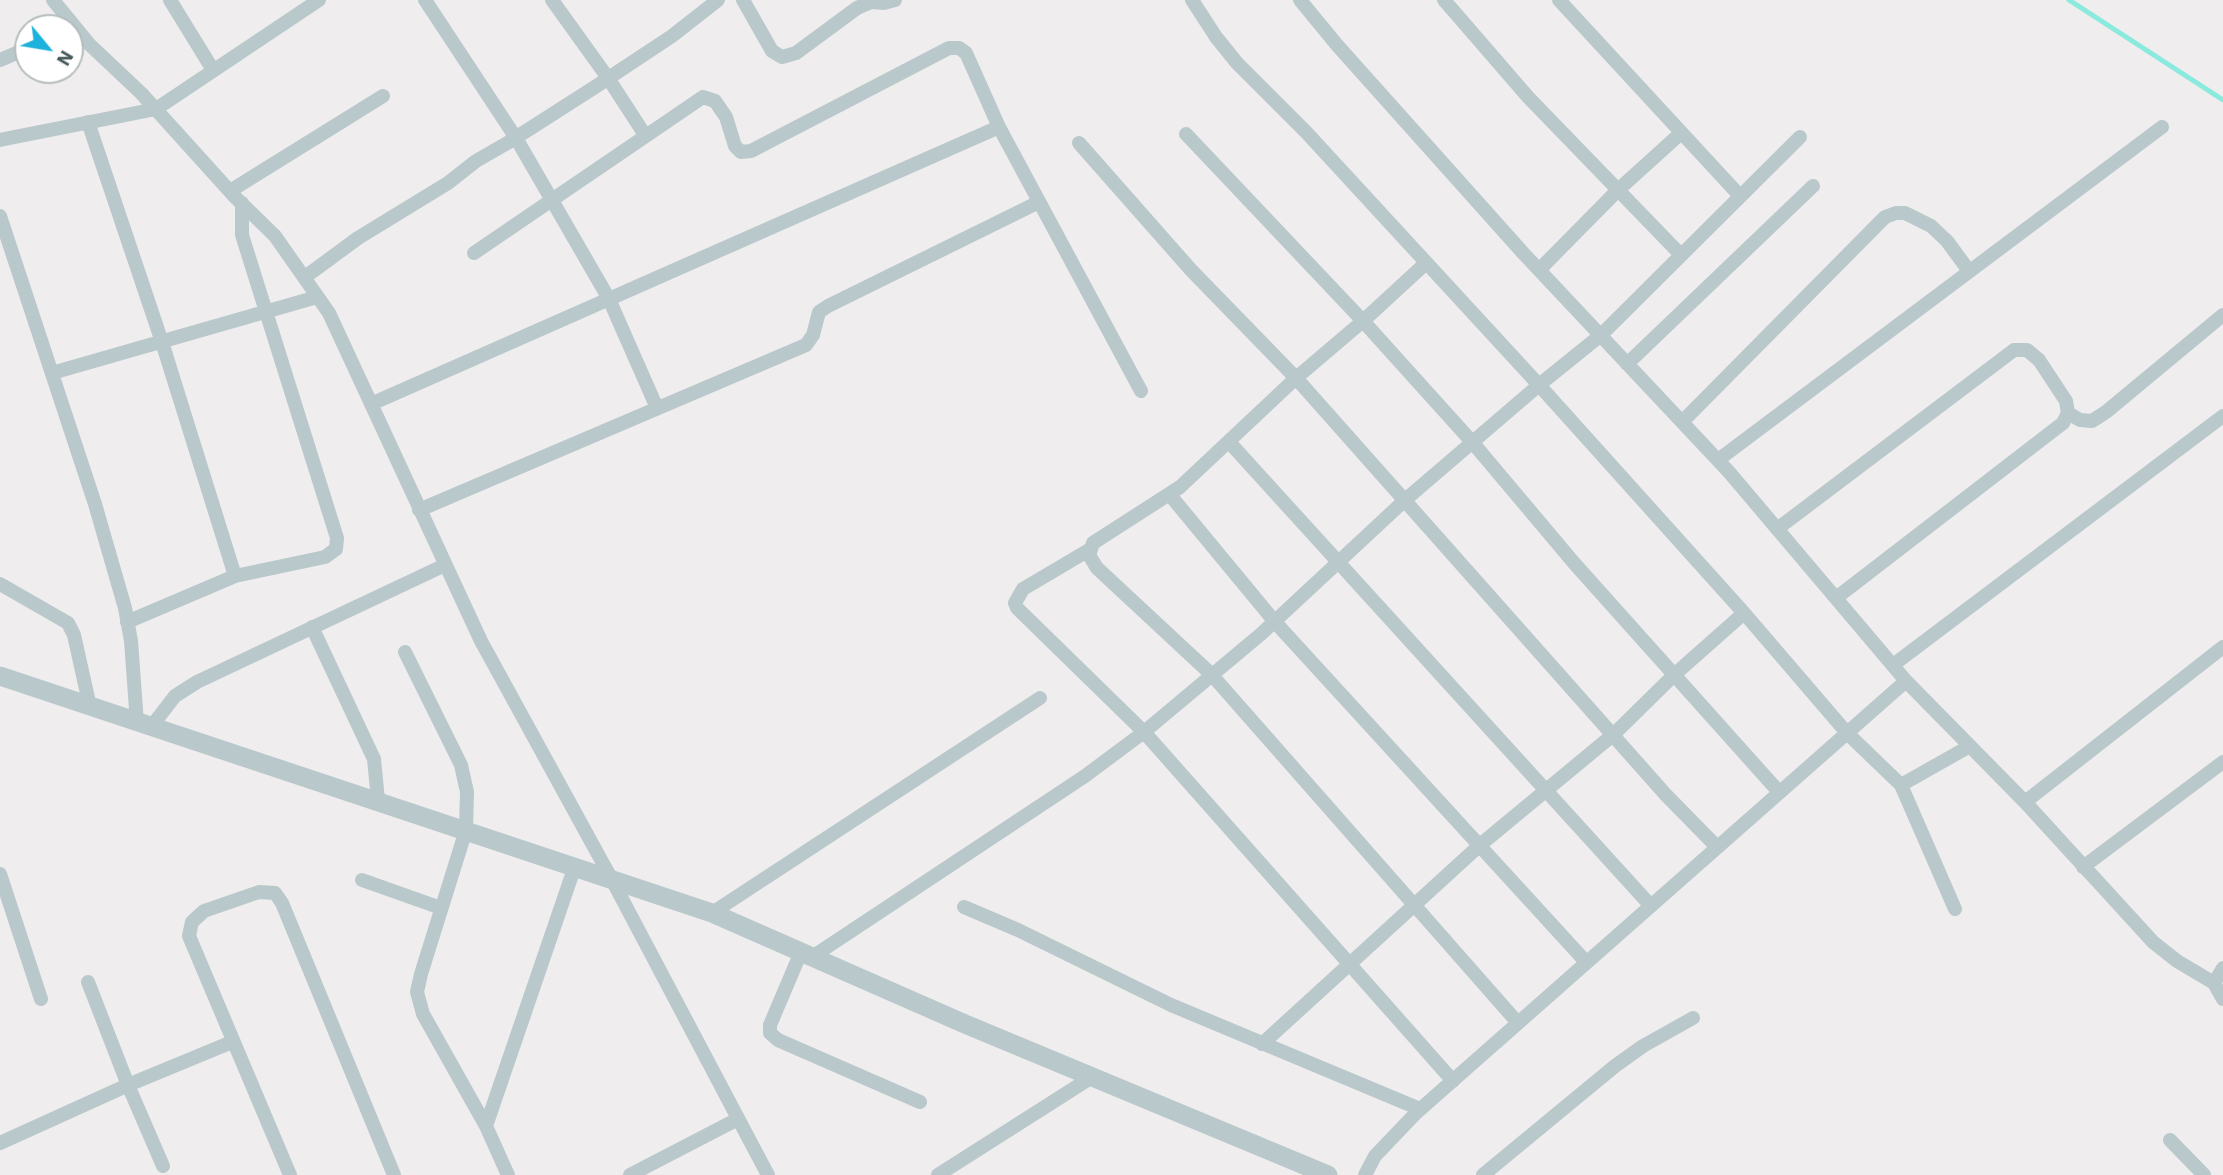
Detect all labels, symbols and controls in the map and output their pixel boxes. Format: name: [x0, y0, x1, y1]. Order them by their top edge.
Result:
north arrow: [14, 14, 84, 84]
text: N: [52, 47, 79, 70]

